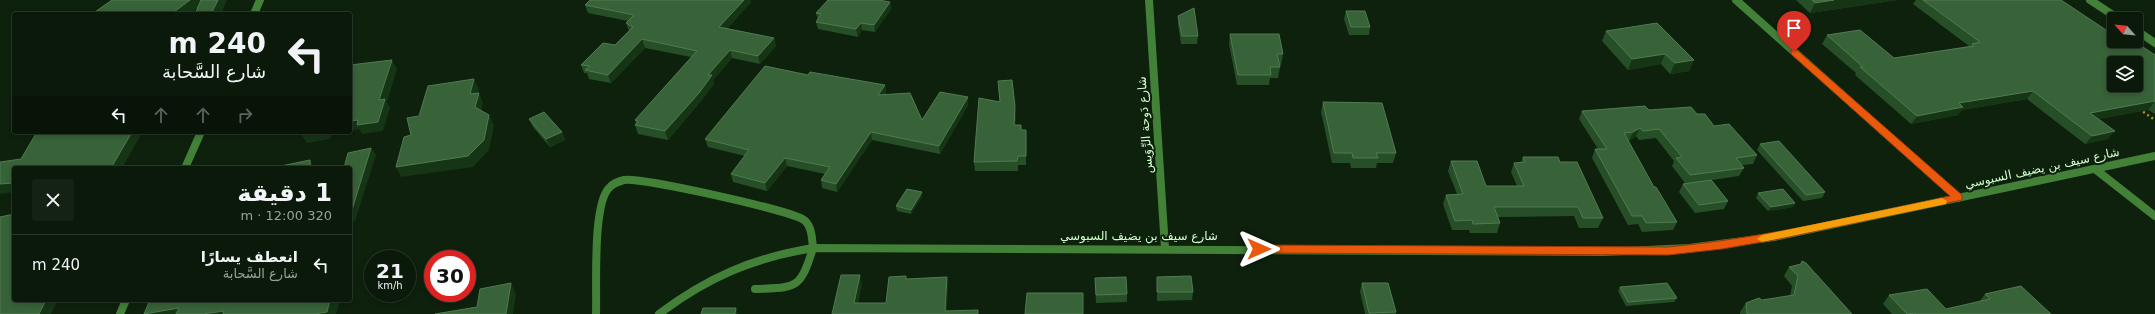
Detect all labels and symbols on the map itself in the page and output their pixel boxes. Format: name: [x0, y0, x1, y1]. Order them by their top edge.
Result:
pin: [1777, 11, 1811, 52]
north arrow: [2107, 12, 2143, 48]
street label: شارع دَوحة الرِّوَيس: [1135, 76, 1156, 174]
street label: شارع سيف بن يضيف السبوسي: [1963, 145, 2121, 192]
position arrow: [1238, 228, 1280, 270]
street label: شارع سيف بن يضيف السبوسي: [1060, 229, 1218, 244]
speed limit sign: 30: [424, 250, 476, 302]

